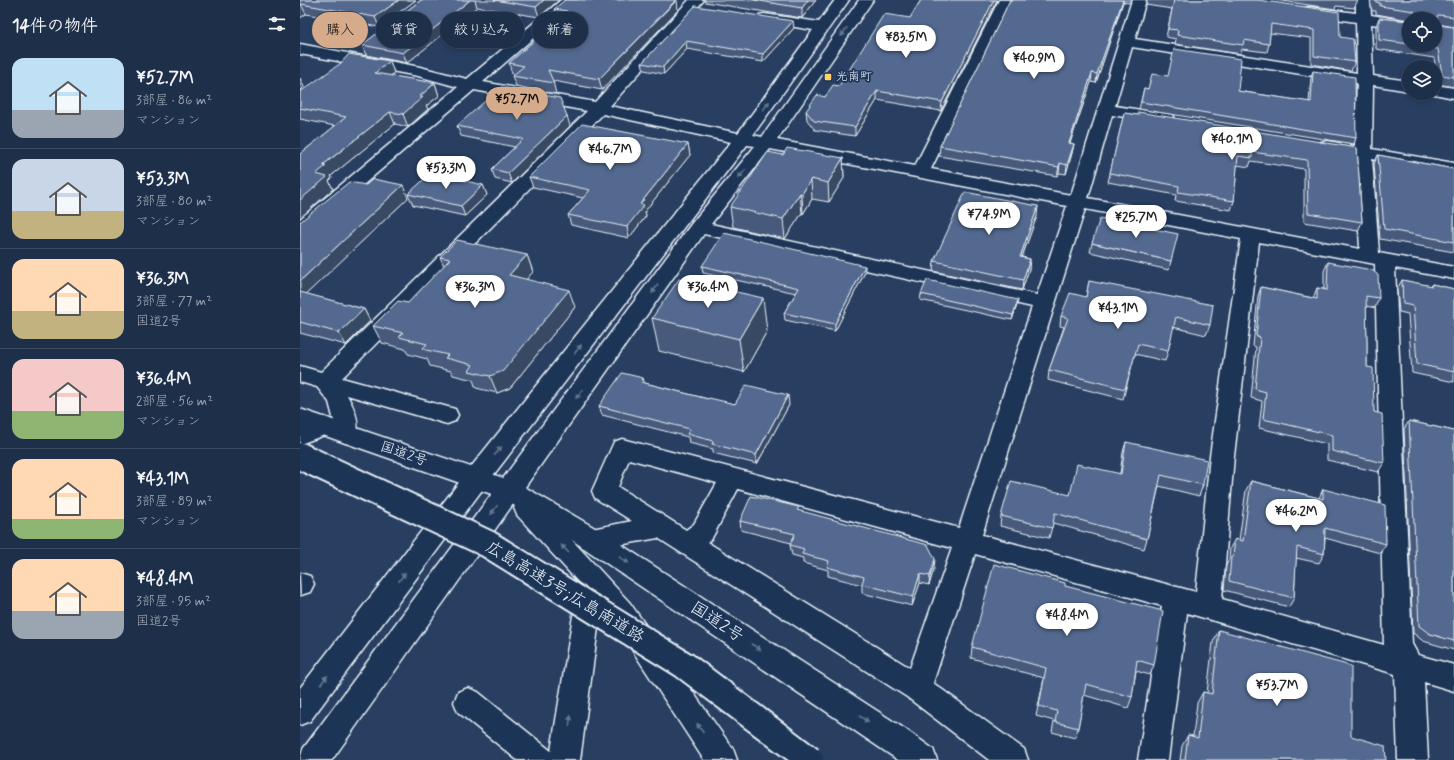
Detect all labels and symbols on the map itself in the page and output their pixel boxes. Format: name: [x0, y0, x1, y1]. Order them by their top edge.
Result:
pin: ¥83.5M: [873, 25, 939, 59]
one-way arrow: [840, 27, 848, 37]
pin: ¥40.9M: [1001, 46, 1067, 80]
place label: 光南町: [836, 69, 872, 85]
marker: 光南町: [823, 72, 833, 82]
pin: ¥52.7M: [484, 87, 550, 121]
one-way arrow: [762, 101, 770, 111]
pin: ¥40.1M: [1199, 127, 1265, 161]
pin: ¥46.7M: [577, 137, 643, 171]
pin: ¥53.3M: [413, 156, 479, 190]
one-way arrow: [737, 168, 746, 179]
pin: ¥74.9M: [956, 202, 1022, 236]
pin: ¥25.7M: [1103, 205, 1169, 239]
pin: ¥36.3M: [442, 275, 508, 309]
pin: ¥36.4M: [675, 275, 741, 309]
one-way arrow: [651, 283, 659, 294]
pin: ¥43.1M: [1085, 296, 1151, 330]
one-way arrow: [574, 343, 582, 354]
one-way arrow: [575, 389, 583, 399]
street label: 国道2号: [378, 438, 430, 470]
one-way arrow: [494, 446, 502, 457]
pin: ¥46.2M: [1263, 499, 1329, 533]
one-way arrow: [490, 505, 498, 516]
street label: 広島高速3号;広島南道路: [482, 536, 648, 648]
one-way arrow: [560, 544, 570, 554]
one-way arrow: [619, 556, 629, 564]
one-way arrow: [398, 571, 406, 582]
street label: 国道2号: [686, 597, 748, 647]
pin: ¥48.4M: [1034, 603, 1100, 637]
one-way arrow: [751, 643, 761, 651]
pin: ¥53.7M: [1244, 673, 1310, 707]
one-way arrow: [319, 675, 328, 686]
one-way arrow: [567, 715, 573, 727]
one-way arrow: [858, 715, 870, 722]
one-way arrow: [697, 722, 704, 734]

